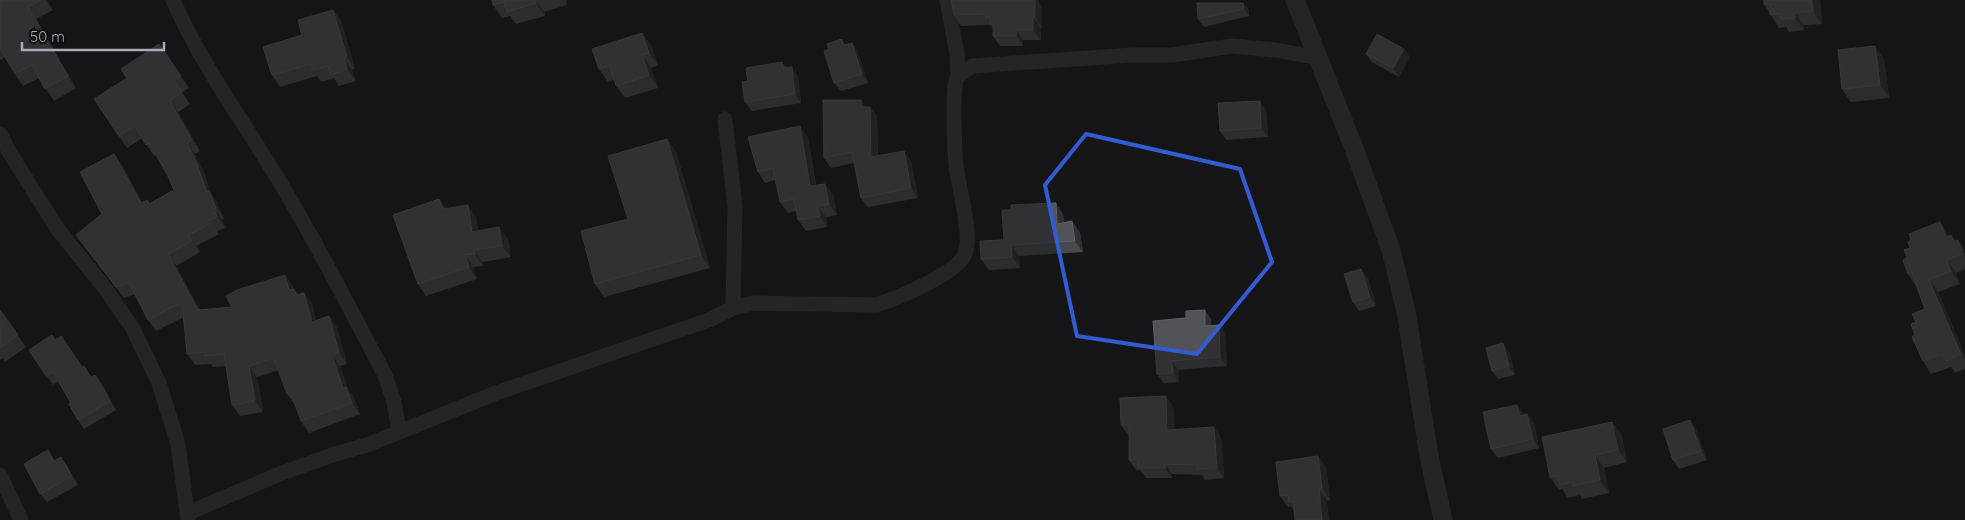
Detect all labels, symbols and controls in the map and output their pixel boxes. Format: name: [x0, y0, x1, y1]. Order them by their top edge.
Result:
scale bar: [22, 20, 165, 52]
text: 50 m: [30, 27, 65, 46]

